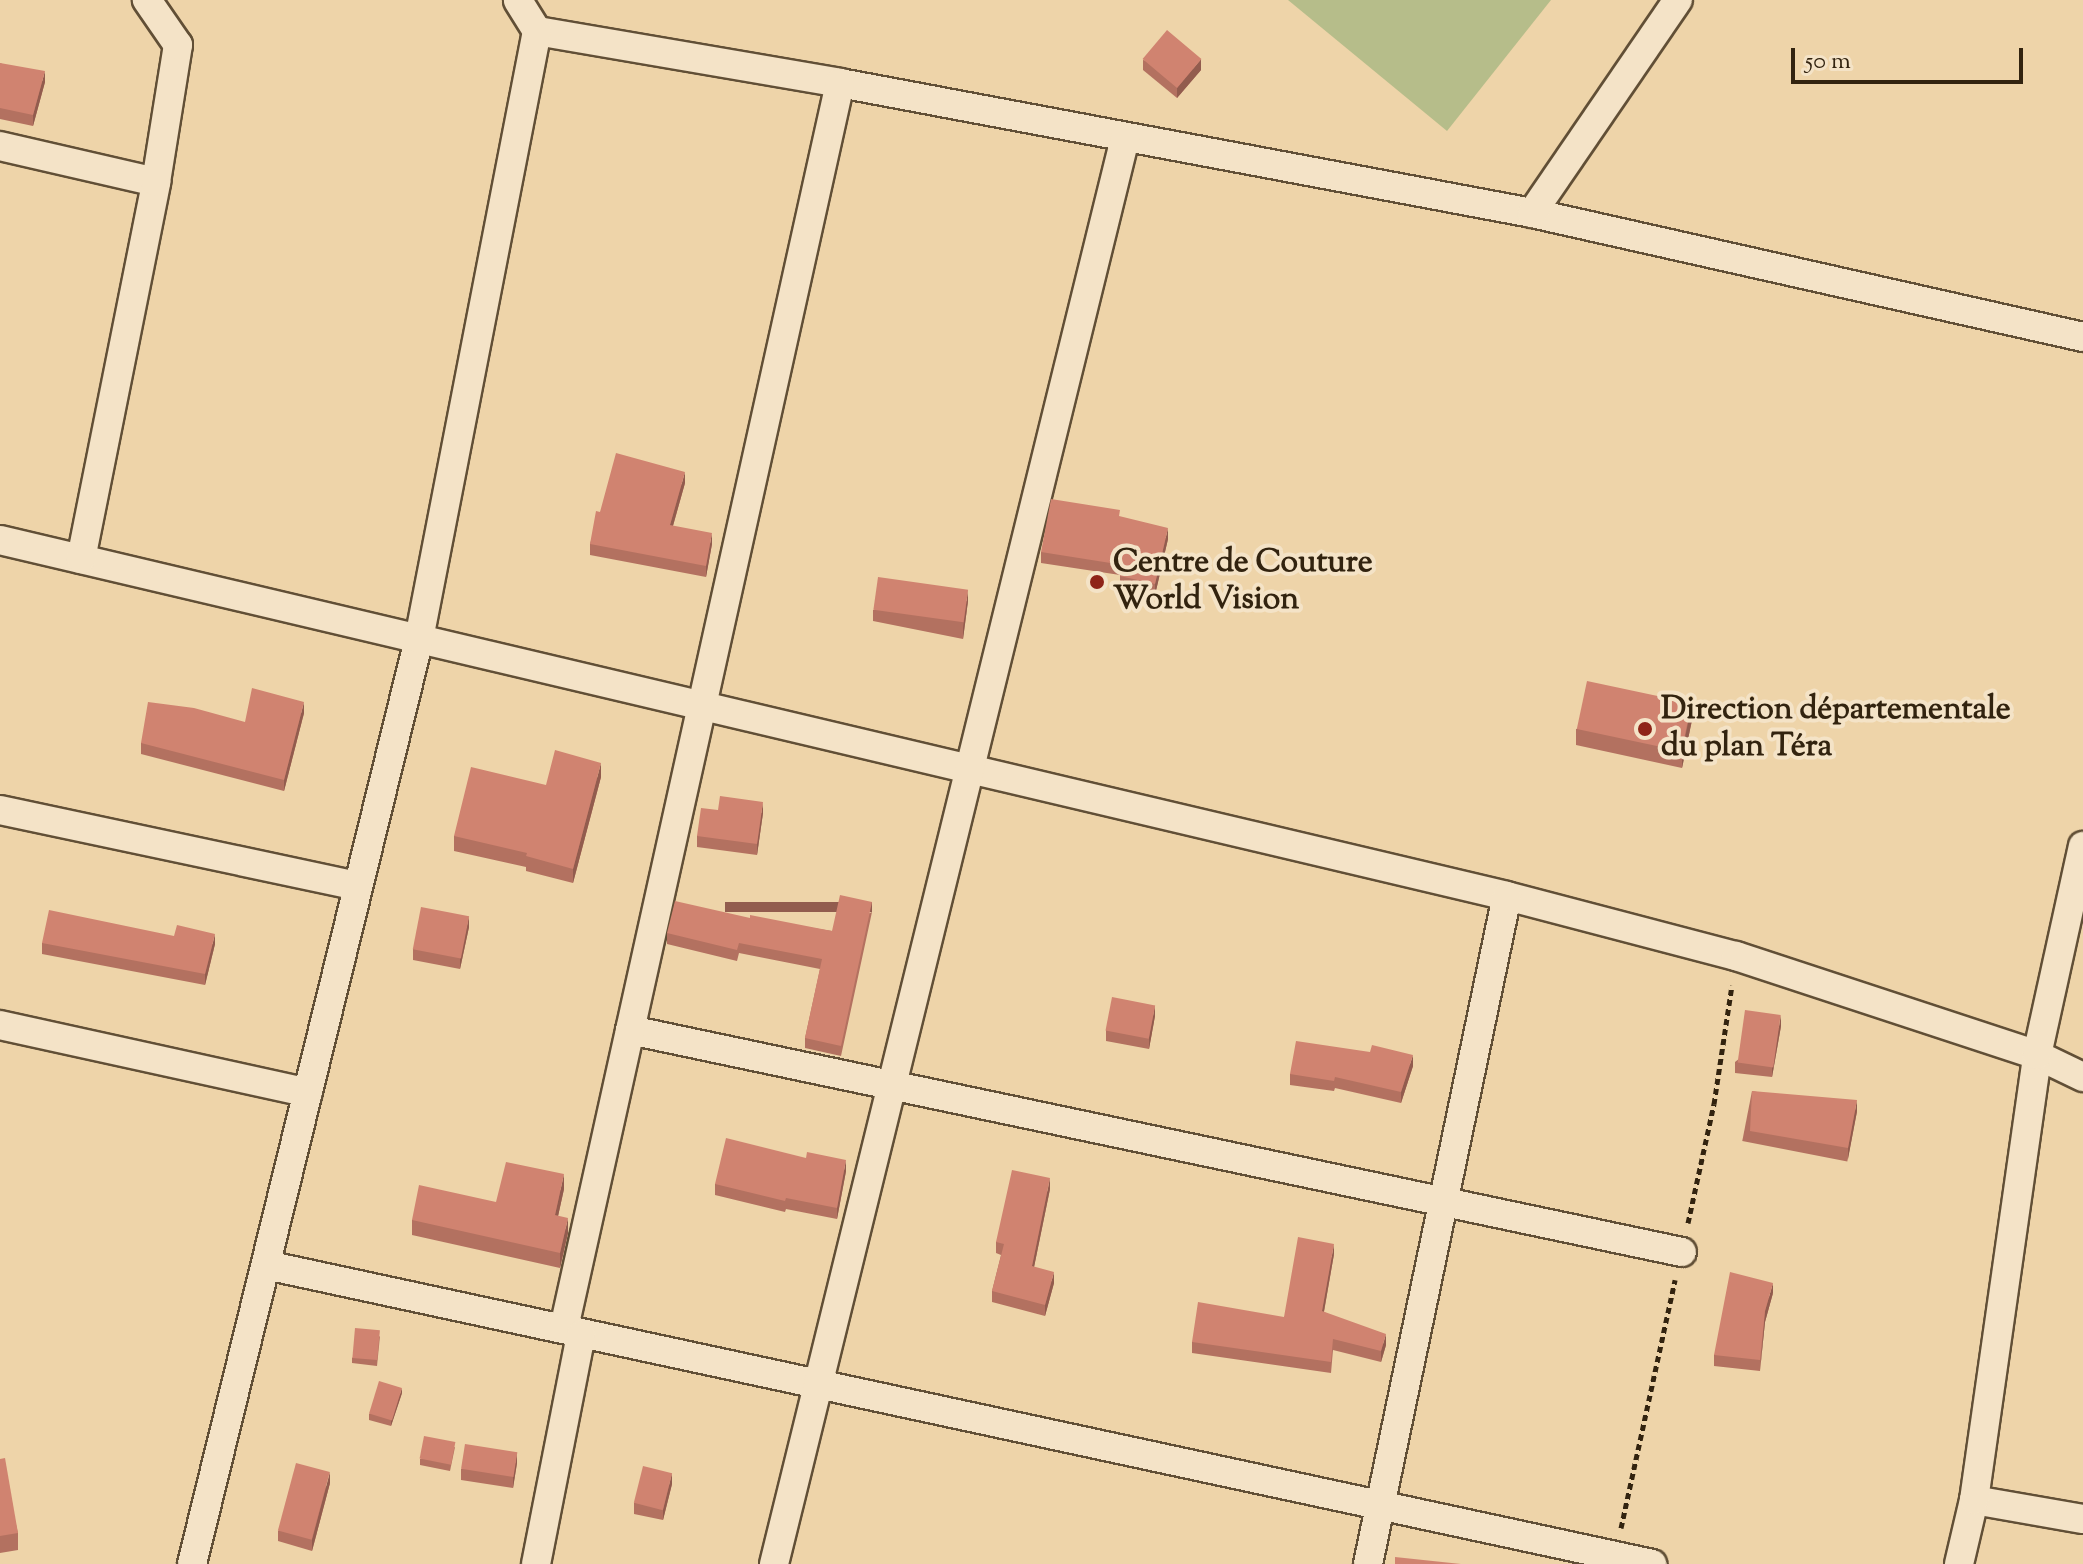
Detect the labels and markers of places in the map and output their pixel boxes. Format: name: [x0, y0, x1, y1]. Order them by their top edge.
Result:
place label: Centre de Couture World Vision: [1113, 545, 1373, 620]
marker: Centre de Couture World Vision: [1088, 573, 1106, 591]
place label: Direction départementale du plan Téra: [1661, 692, 2011, 767]
marker: Direction départementale du plan Téra: [1636, 720, 1654, 738]

